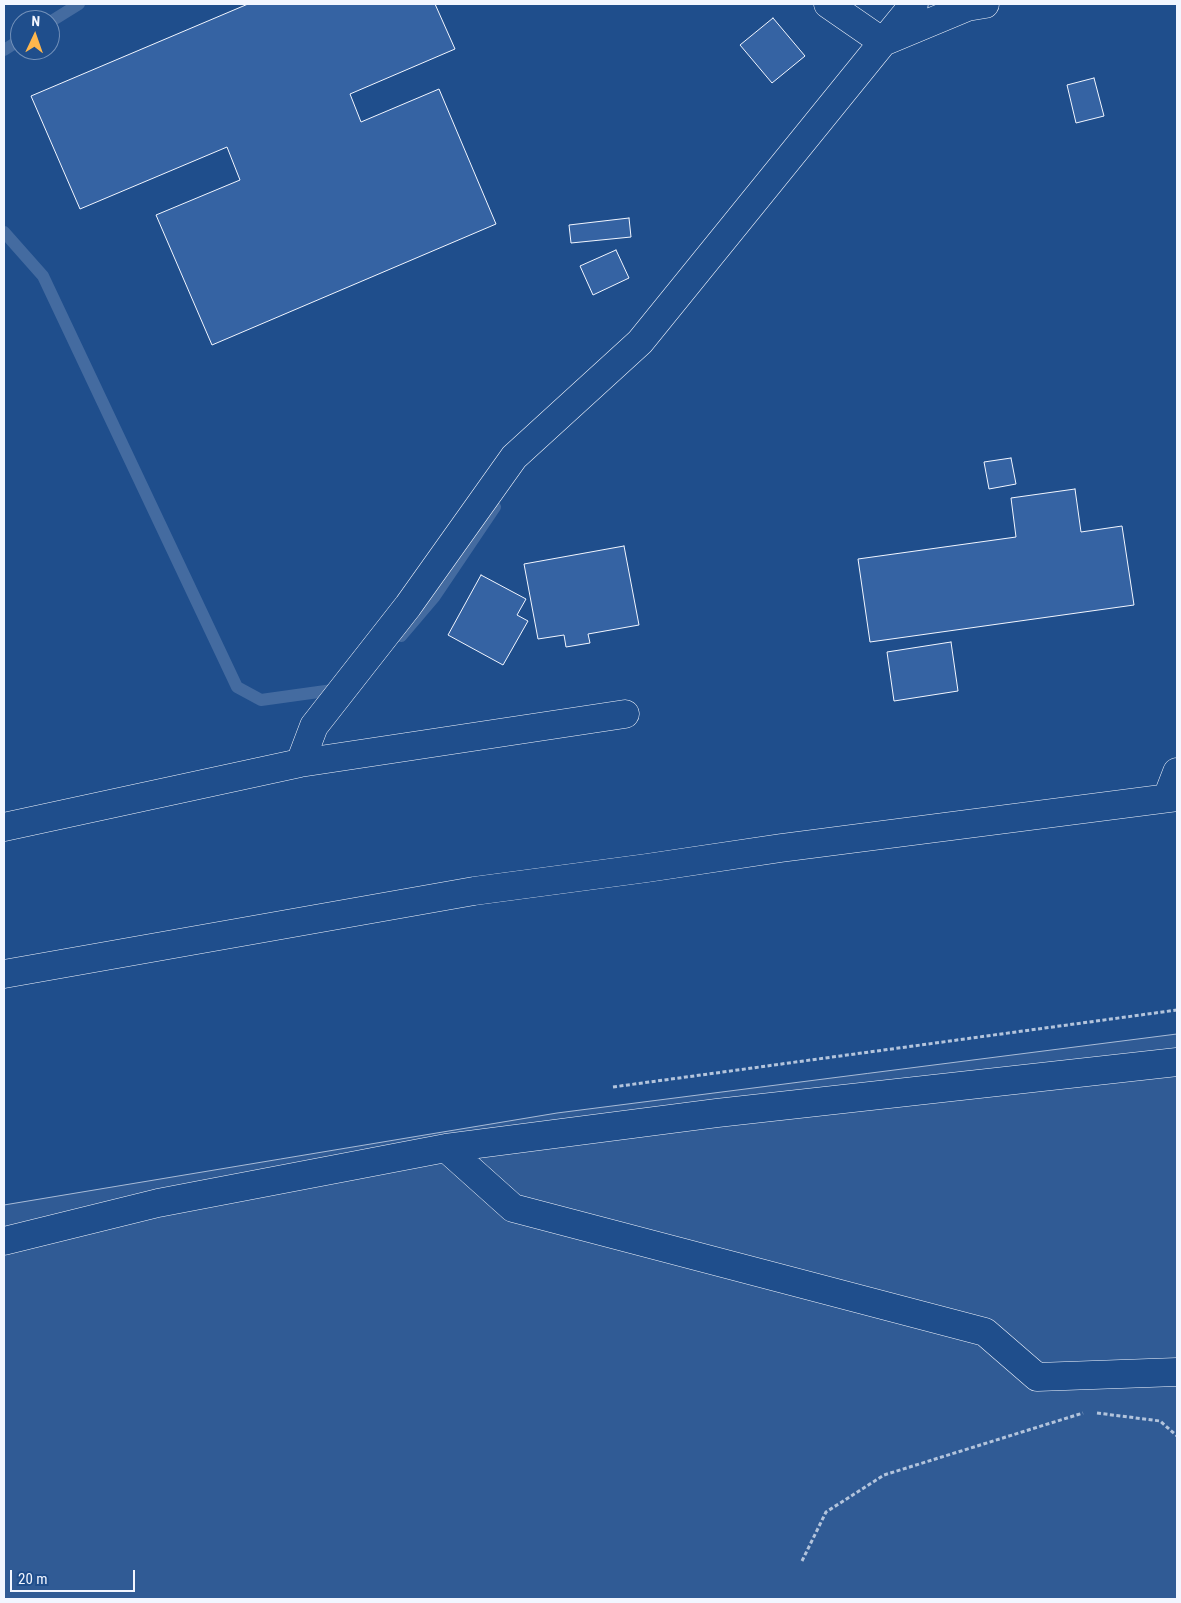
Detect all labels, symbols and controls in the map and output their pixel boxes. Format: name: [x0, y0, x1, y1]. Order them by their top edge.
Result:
north arrow: [10, 10, 60, 60]
text: N: [31, 13, 40, 29]
scale bar: [12, 1560, 138, 1592]
text: 20 m: [18, 1570, 48, 1588]

